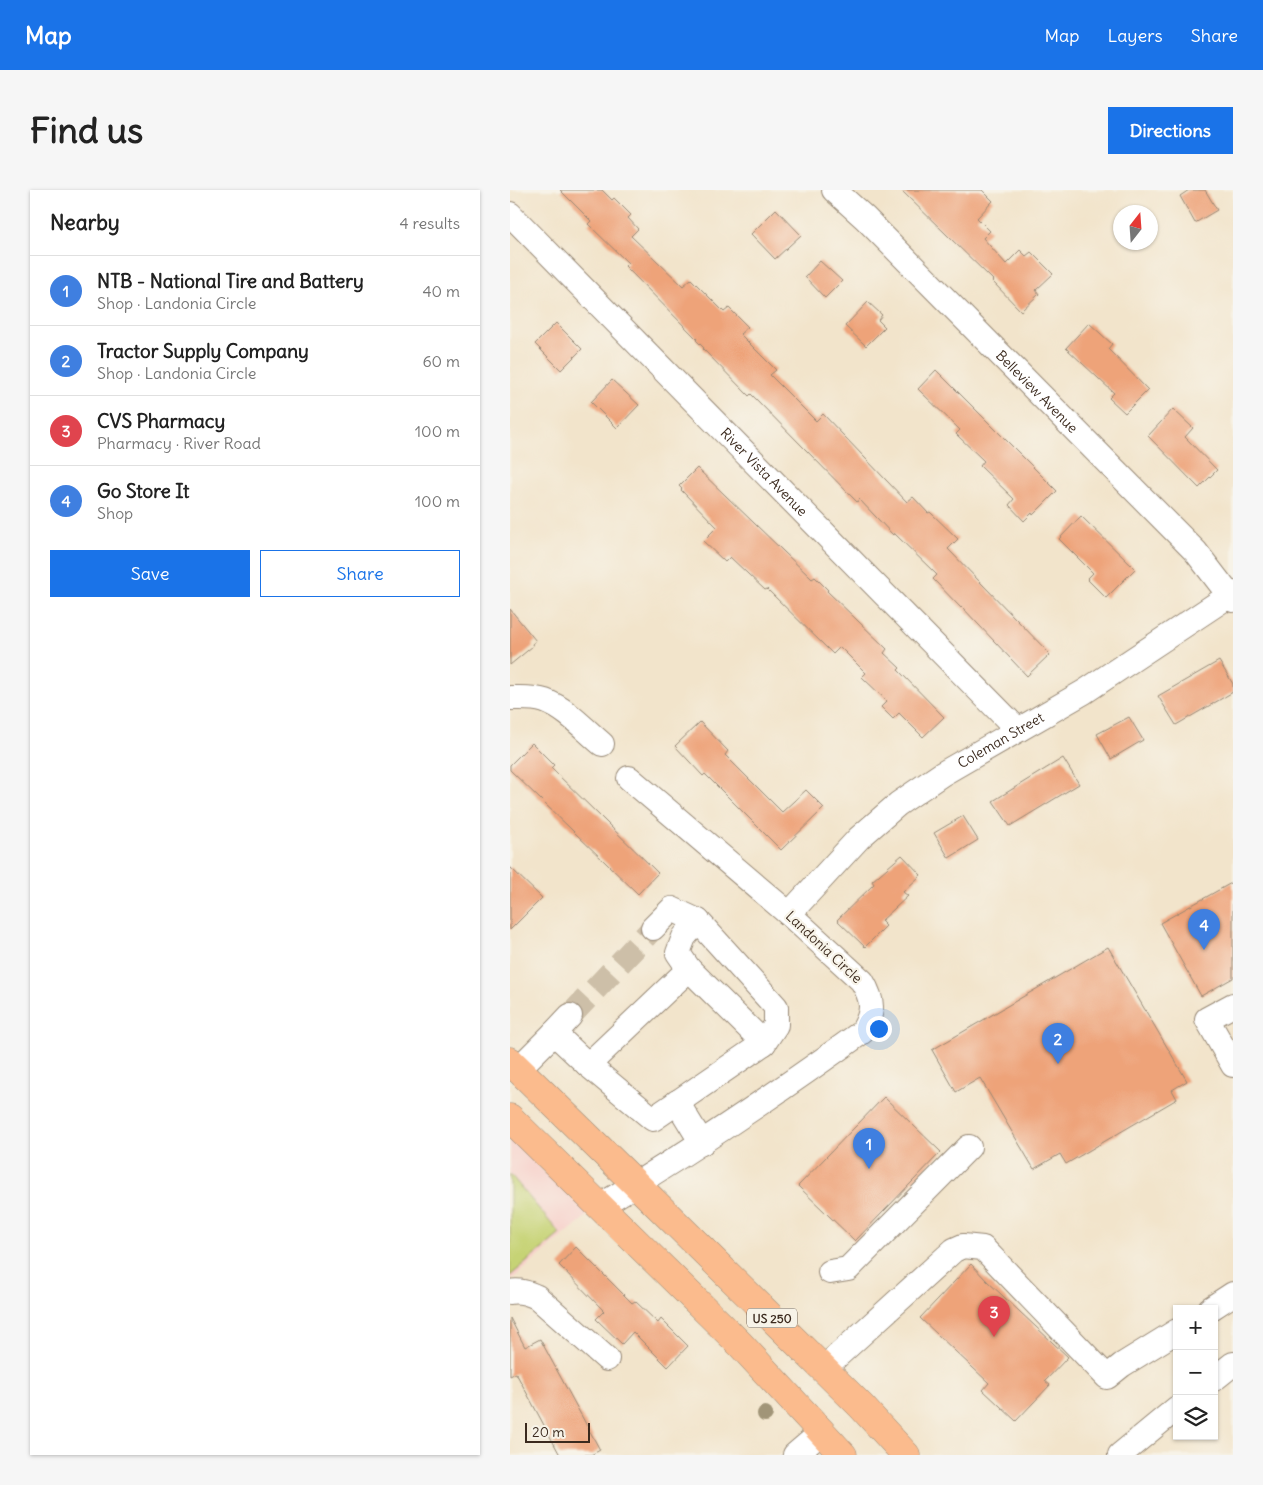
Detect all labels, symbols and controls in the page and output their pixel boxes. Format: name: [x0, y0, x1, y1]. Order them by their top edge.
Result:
text: Map: [25, 20, 72, 50]
text: Map: [1044, 24, 1079, 47]
text: Layers: [1107, 24, 1163, 47]
text: Share: [1191, 24, 1238, 47]
button: Directions: [1108, 107, 1233, 154]
text: Find us: [30, 108, 143, 152]
north arrow: [1113, 205, 1158, 250]
text: Nearby: [50, 209, 120, 236]
text: 4 results: [399, 213, 460, 233]
text: NTB - National Tire and Battery: [97, 269, 364, 293]
text: 1: [63, 281, 69, 301]
text: 40 m: [422, 281, 460, 301]
text: Shop · Landonia Circle: [97, 293, 256, 313]
text: Tractor Supply Company: [97, 339, 309, 363]
street label: Belleview Avenue: [992, 346, 1082, 437]
text: 2: [62, 351, 70, 371]
text: 60 m: [422, 351, 460, 371]
text: Shop · Landonia Circle: [97, 363, 256, 383]
text: CVS Pharmacy: [97, 409, 225, 433]
text: 3: [61, 421, 71, 441]
text: 100 m: [415, 421, 460, 441]
street label: River Vista Avenue: [717, 424, 811, 520]
text: Pharmacy · River Road: [97, 433, 261, 453]
text: Go Store It: [97, 479, 189, 503]
text: 4: [61, 491, 71, 511]
text: 100 m: [415, 491, 460, 511]
text: Shop: [97, 503, 133, 523]
button: Save: [50, 550, 250, 597]
button: Share: [260, 550, 460, 597]
street label: Coleman Street: [954, 708, 1047, 772]
street label: Landonia Circle: [782, 907, 866, 987]
pin: 4: [1188, 909, 1220, 950]
your location: [866, 1016, 892, 1042]
pin: 2: [1042, 1023, 1074, 1064]
pin: 1: [853, 1128, 885, 1169]
pin: 3: [978, 1296, 1010, 1337]
map controls: [1173, 1305, 1218, 1440]
button: +: [1173, 1305, 1218, 1350]
road number: US 250: [747, 1308, 797, 1328]
button: −: [1173, 1350, 1218, 1395]
button: layers: [1173, 1395, 1218, 1440]
scale bar: [525, 1420, 590, 1443]
text: 20 m: [532, 1423, 565, 1441]

